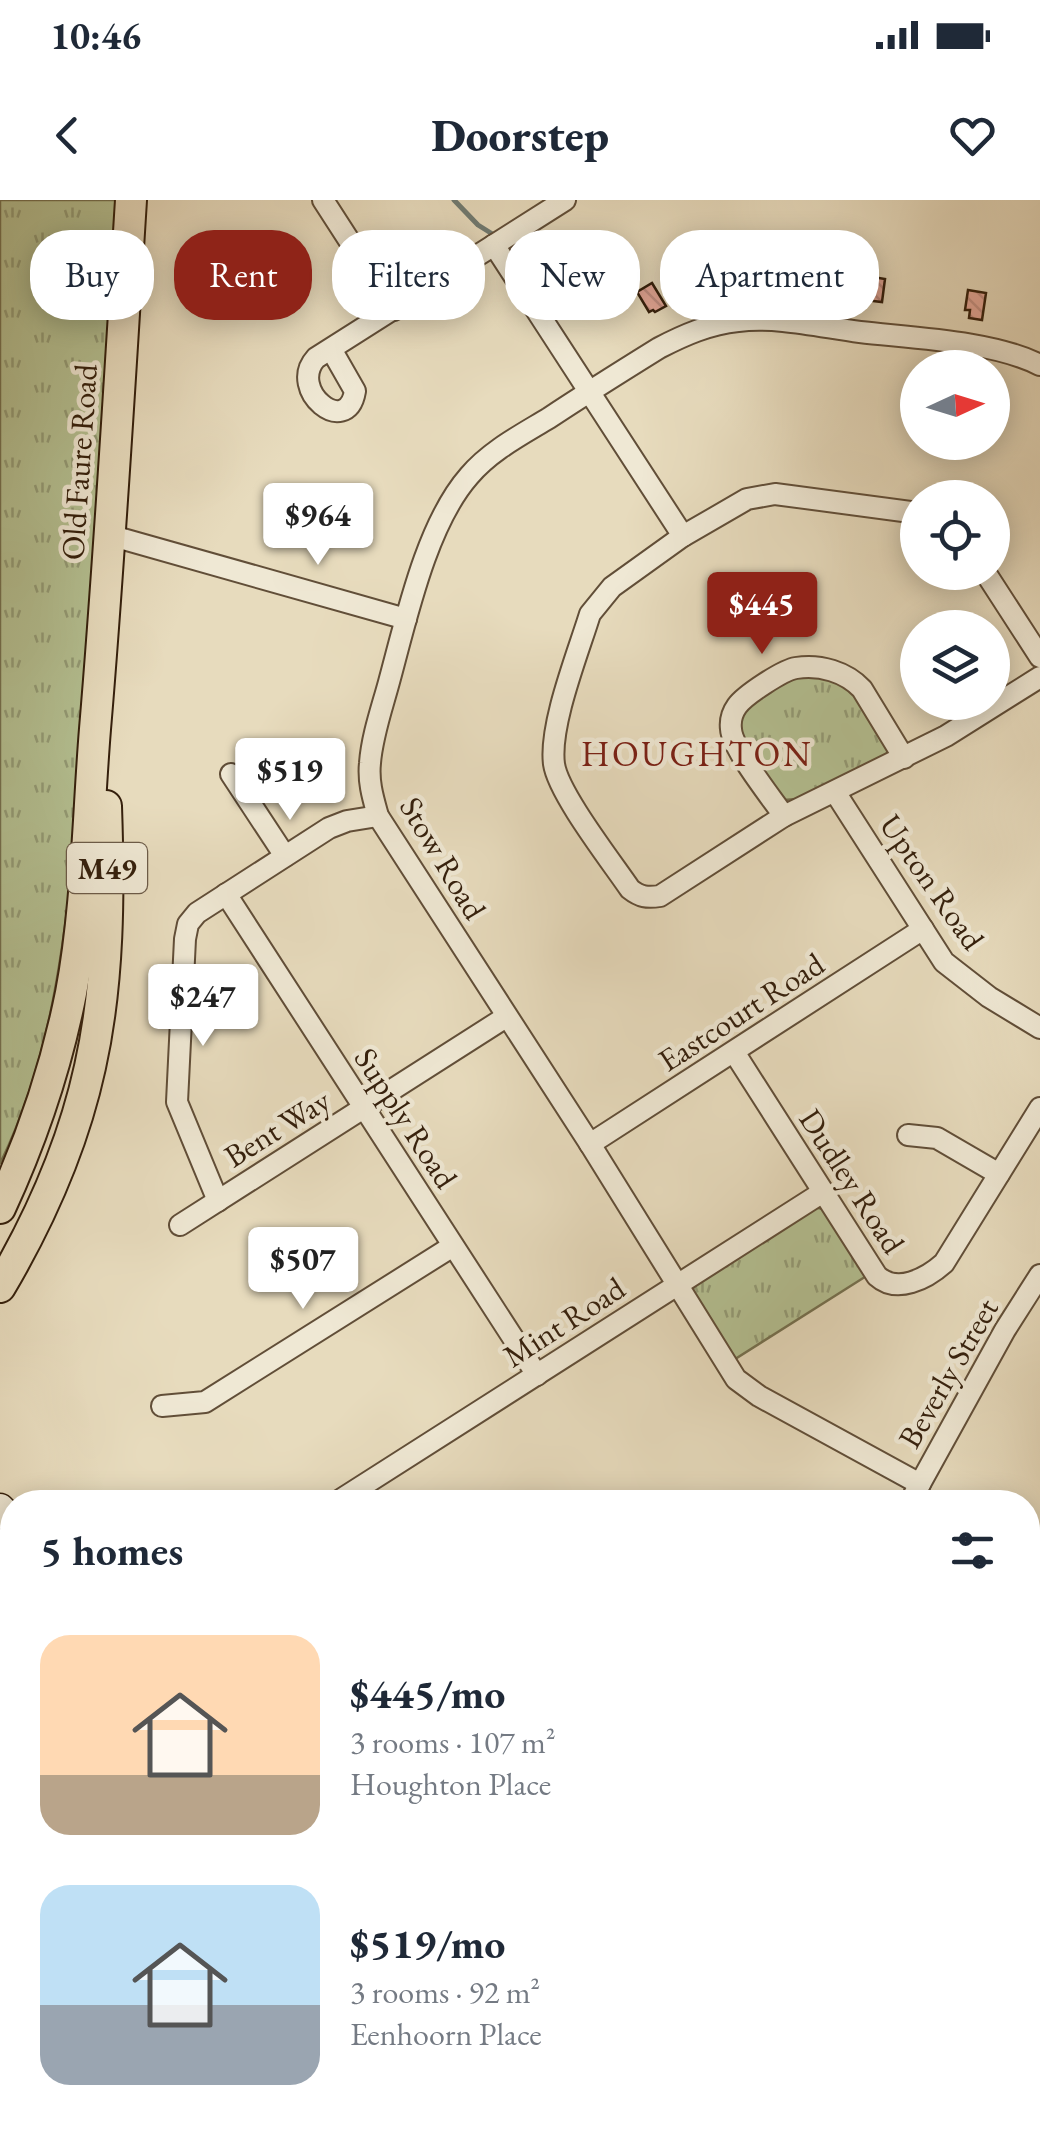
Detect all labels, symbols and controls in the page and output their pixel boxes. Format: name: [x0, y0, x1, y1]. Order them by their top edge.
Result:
text: 10:46: [50, 11, 141, 60]
text: Doorstep: [431, 106, 609, 164]
icon: back: [40, 108, 95, 163]
icon: heart: [945, 108, 1000, 163]
chip: Buy: [30, 230, 154, 320]
chip: Rent: [174, 230, 312, 320]
chip: Filters: [332, 230, 485, 320]
chip: New: [505, 230, 640, 320]
chip: Apartment: [660, 230, 879, 320]
north arrow: [900, 350, 1010, 460]
map controls: [900, 350, 1010, 720]
street label: Old Faure Road: [51, 362, 107, 561]
button: locate: [900, 480, 1010, 590]
pin: $964: [259, 483, 377, 568]
text: $964: [285, 494, 351, 536]
pin: $445: [703, 572, 821, 657]
text: $445: [729, 583, 795, 625]
button: layers: [900, 610, 1010, 720]
district label: HOUGHTON: [581, 731, 813, 776]
pin: $519: [231, 738, 349, 823]
text: $519: [257, 749, 323, 791]
street label: Stow Road: [390, 789, 496, 928]
street label: Upton Road: [870, 806, 995, 959]
road number: M49: [67, 843, 147, 893]
street label: Eastcourt Road: [650, 942, 833, 1081]
pin: $247: [144, 964, 262, 1049]
text: $247: [170, 975, 236, 1017]
street label: Supply Road: [345, 1040, 467, 1197]
street label: Bent Way: [216, 1079, 339, 1177]
street label: Dudley Road: [790, 1100, 915, 1262]
pin: $507: [244, 1227, 362, 1312]
text: $507: [270, 1238, 336, 1280]
street label: Mint Road: [495, 1267, 634, 1377]
street label: Beverly Street: [888, 1291, 1008, 1455]
text: 5 homes: [40, 1523, 183, 1578]
icon: filters: [945, 1523, 1000, 1578]
text: $445/mo: [350, 1666, 506, 1721]
icon: home: [120, 1675, 240, 1795]
text: 3 rooms · 107 m²: [350, 1721, 556, 1763]
text: Houghton Place: [350, 1763, 551, 1805]
text: $519/mo: [350, 1916, 506, 1971]
icon: home: [120, 1925, 240, 2045]
text: 3 rooms · 92 m²: [350, 1971, 540, 2013]
text: Eenhoorn Place: [350, 2013, 542, 2055]

